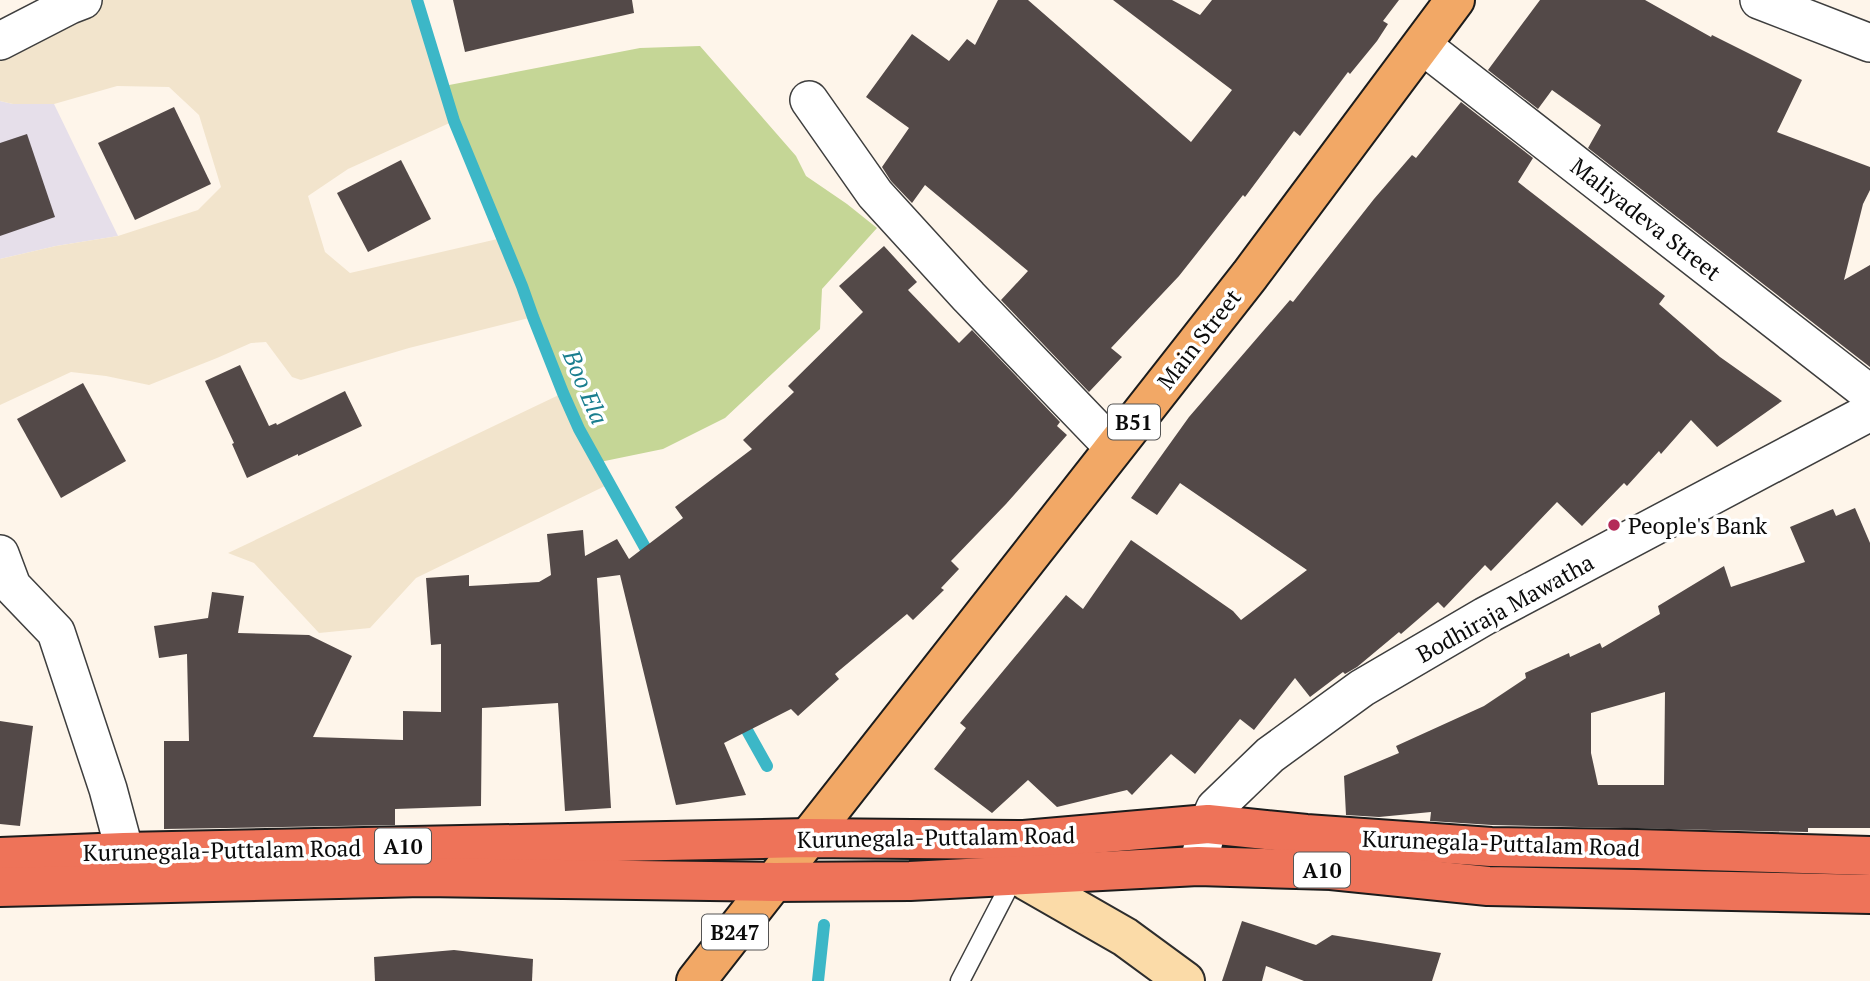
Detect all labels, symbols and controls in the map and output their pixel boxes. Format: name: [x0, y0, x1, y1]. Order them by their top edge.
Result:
street label: Maliyadeva Street: [1564, 151, 1728, 288]
street label: Main Street: [1150, 282, 1248, 395]
water label: Boo Ela: [556, 344, 616, 429]
road number: B51: [1108, 404, 1160, 440]
place label: People's Bank: [1628, 510, 1767, 541]
marker: People's Bank: [1606, 517, 1622, 533]
street label: Bodhiraja Mawatha: [1411, 546, 1599, 670]
street label: Kurunegala-Puttalam Road: [797, 819, 1076, 855]
street label: Kurunegala-Puttalam Road: [1361, 823, 1641, 863]
road number: A10: [375, 828, 431, 864]
street label: Kurunegala-Puttalam Road: [83, 832, 362, 868]
road number: A10: [1294, 852, 1350, 888]
road number: B247: [702, 914, 768, 950]

